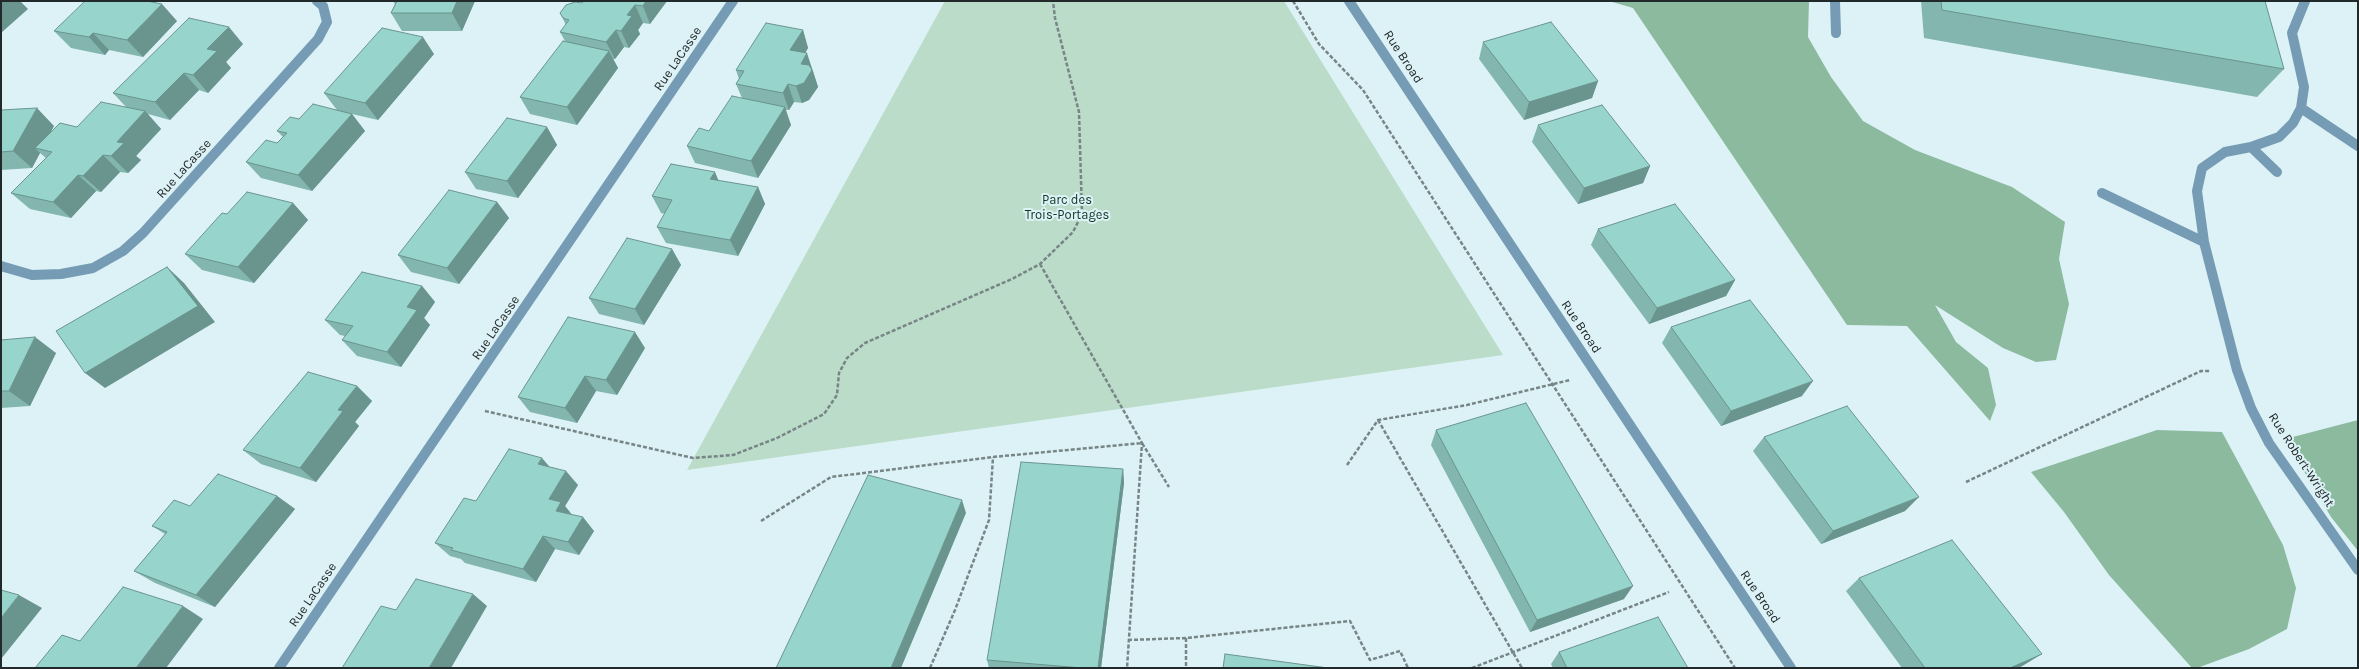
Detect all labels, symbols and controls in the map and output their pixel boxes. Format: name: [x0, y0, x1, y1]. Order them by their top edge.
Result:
street label: Rue LaCasse: [651, 24, 705, 94]
street label: Rue Broad: [1380, 27, 1426, 87]
street label: Rue LaCasse: [153, 136, 215, 202]
park label: Parc des Trois-Portages: [1025, 192, 1109, 223]
street label: Rue LaCasse: [469, 293, 523, 363]
street label: Rue Broad: [1558, 298, 1604, 356]
street label: Rue Robert-Wright: [2265, 410, 2337, 510]
street label: Rue LaCasse: [286, 560, 340, 630]
street label: Rue Broad: [1737, 568, 1783, 626]

